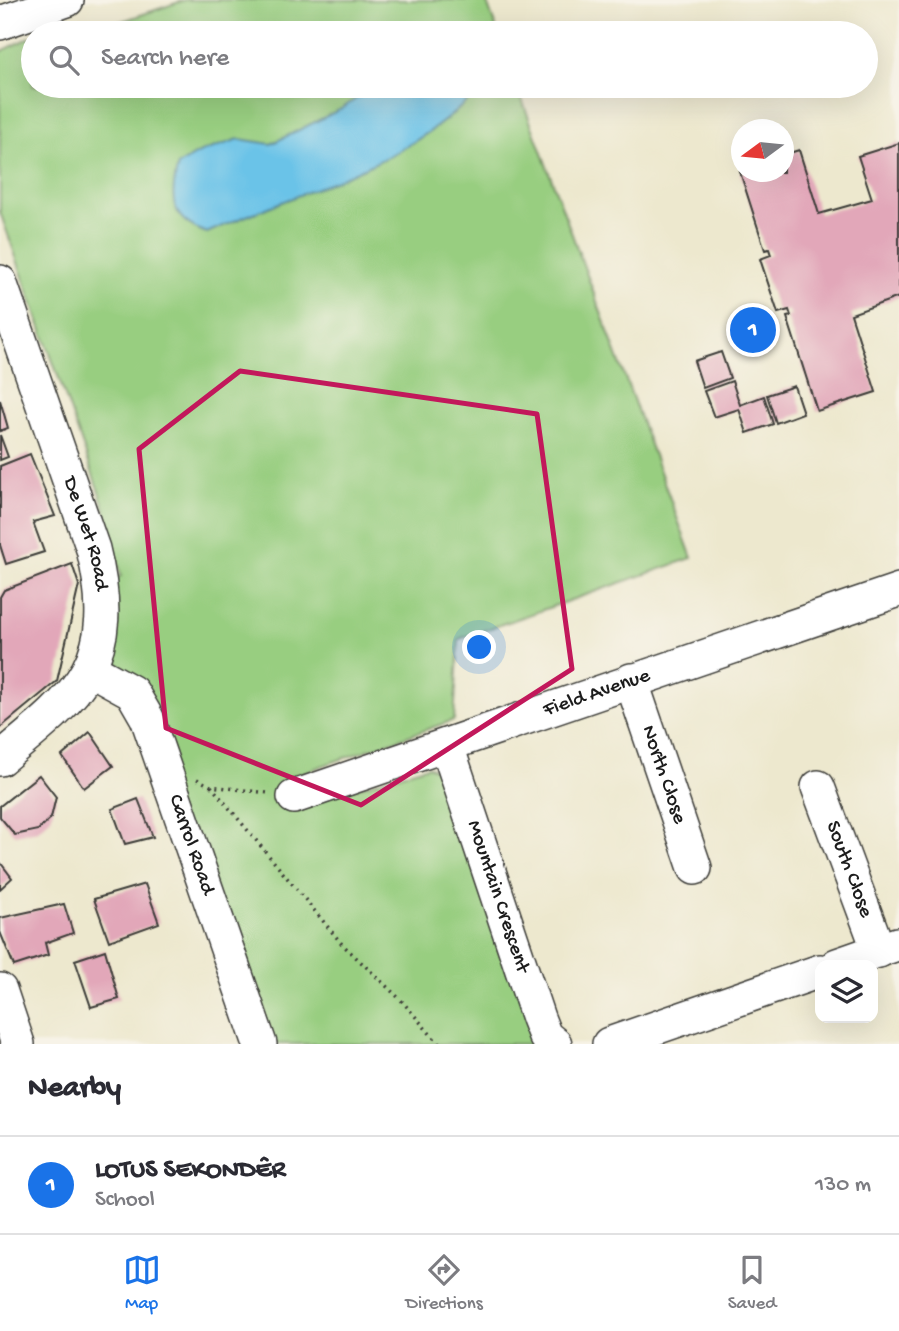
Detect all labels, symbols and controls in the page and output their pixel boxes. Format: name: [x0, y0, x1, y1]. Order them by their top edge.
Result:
search box: [21, 21, 878, 98]
icon: search: [45, 41, 83, 79]
text: Search here: [101, 44, 229, 75]
north arrow: [731, 119, 794, 182]
pin: 1: [730, 304, 776, 356]
street label: De Wet Road: [56, 472, 113, 594]
your location: [462, 630, 496, 664]
street label: Field Avenue: [539, 663, 655, 724]
street label: North Close: [635, 722, 692, 828]
street label: Carrol Road: [162, 791, 220, 900]
street label: Mountain Crescent: [460, 817, 535, 978]
street label: South Close: [819, 818, 878, 922]
map controls: [815, 960, 878, 1023]
button: layers: [815, 960, 878, 1023]
text: Nearby: [28, 1072, 121, 1107]
text: LOTUS SEKONDÊR: [95, 1156, 285, 1187]
text: 1: [46, 1172, 56, 1199]
text: 130 m: [815, 1172, 871, 1199]
text: School: [95, 1187, 155, 1214]
tab: Map: [123, 1251, 161, 1316]
tab: Directions: [406, 1251, 483, 1316]
tab: Saved: [728, 1251, 776, 1316]

